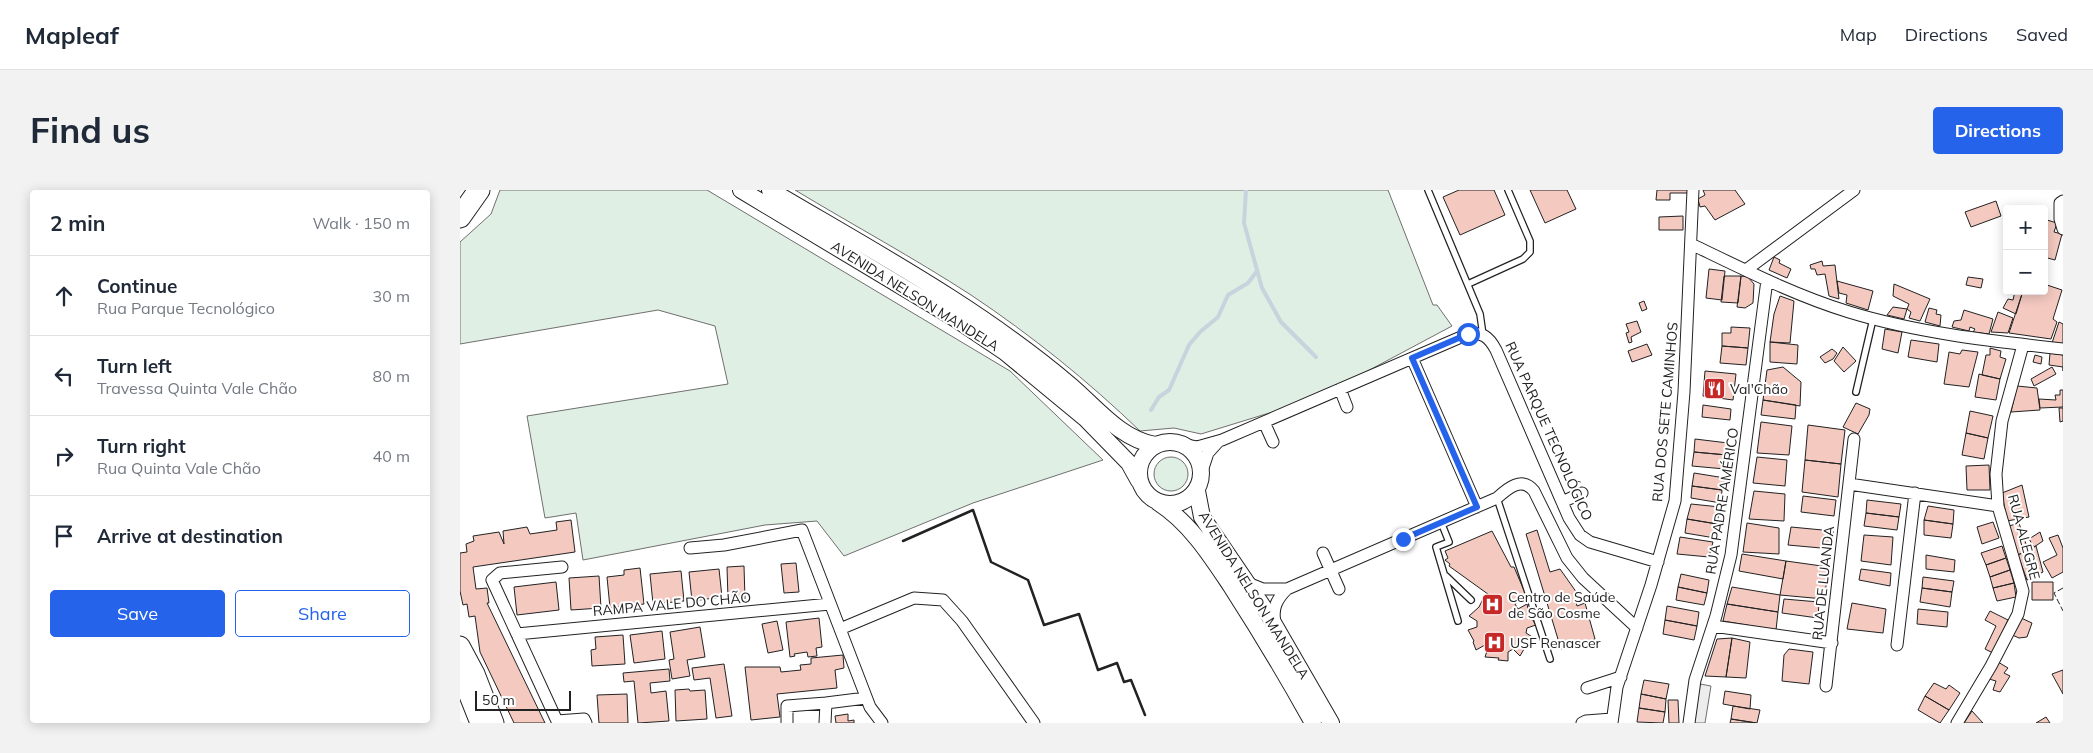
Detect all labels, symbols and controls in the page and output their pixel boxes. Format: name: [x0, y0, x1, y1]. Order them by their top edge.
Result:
text: Mapleaf: [25, 20, 119, 50]
text: Map: [1840, 23, 1877, 46]
text: Directions: [1905, 23, 1988, 46]
text: Saved: [2016, 23, 2068, 46]
button: Directions: [1933, 107, 2063, 154]
text: Find us: [30, 108, 150, 152]
map controls: [2003, 205, 2048, 295]
button: +: [2003, 205, 2048, 250]
text: 2 min: [50, 210, 105, 236]
text: Walk · 150 m: [312, 213, 410, 233]
street label: AVENIDA NELSON MANDELA: [828, 237, 1003, 356]
button: −: [2003, 250, 2048, 295]
text: Continue: [97, 274, 177, 298]
icon: ahead: [50, 282, 78, 310]
text: 30 m: [373, 286, 410, 306]
text: Rua Parque Tecnológico: [97, 298, 275, 318]
street label: RUA DOS SETE CAMINHOS: [1648, 321, 1682, 503]
route start: [1457, 323, 1480, 346]
street label: RUA PARQUE TECNOLÓGICO: [1501, 339, 1597, 523]
text: Turn left: [97, 354, 172, 378]
icon: left: [50, 362, 78, 390]
text: 80 m: [373, 366, 410, 386]
restaurant icon: Val'Chão: [1702, 377, 1726, 401]
text: Travessa Quinta Vale Chão: [97, 378, 297, 398]
place label: Val'Chão: [1730, 380, 1788, 398]
street label: RUA PADRE AMÉRICO: [1702, 426, 1742, 576]
text: Turn right: [97, 434, 186, 458]
icon: right: [50, 442, 78, 470]
text: 40 m: [373, 446, 410, 466]
text: Rua Quinta Vale Chão: [97, 458, 261, 478]
street label: RUA ALEGRE: [2004, 492, 2044, 582]
street label: AVENIDA NELSON MANDELA: [1195, 508, 1314, 683]
icon: arrive: [50, 522, 78, 550]
text: Arrive at destination: [97, 524, 283, 548]
street label: RUA DE LUANDA: [1808, 524, 1838, 641]
route end: [1392, 528, 1415, 551]
street label: RAMPA VALE DO CHÃO: [592, 588, 752, 620]
place label: Centro de Saúde de São Cosme: [1508, 588, 1615, 622]
button: Save: [50, 590, 225, 637]
button: Share: [235, 590, 410, 637]
hospital icon: Centro de Saúde de São Cosme: [1480, 593, 1504, 617]
hospital icon: USF Renascer: [1482, 631, 1506, 655]
place label: USF Renascer: [1510, 634, 1602, 652]
scale bar: [475, 688, 571, 711]
text: 50 m: [482, 691, 515, 709]

